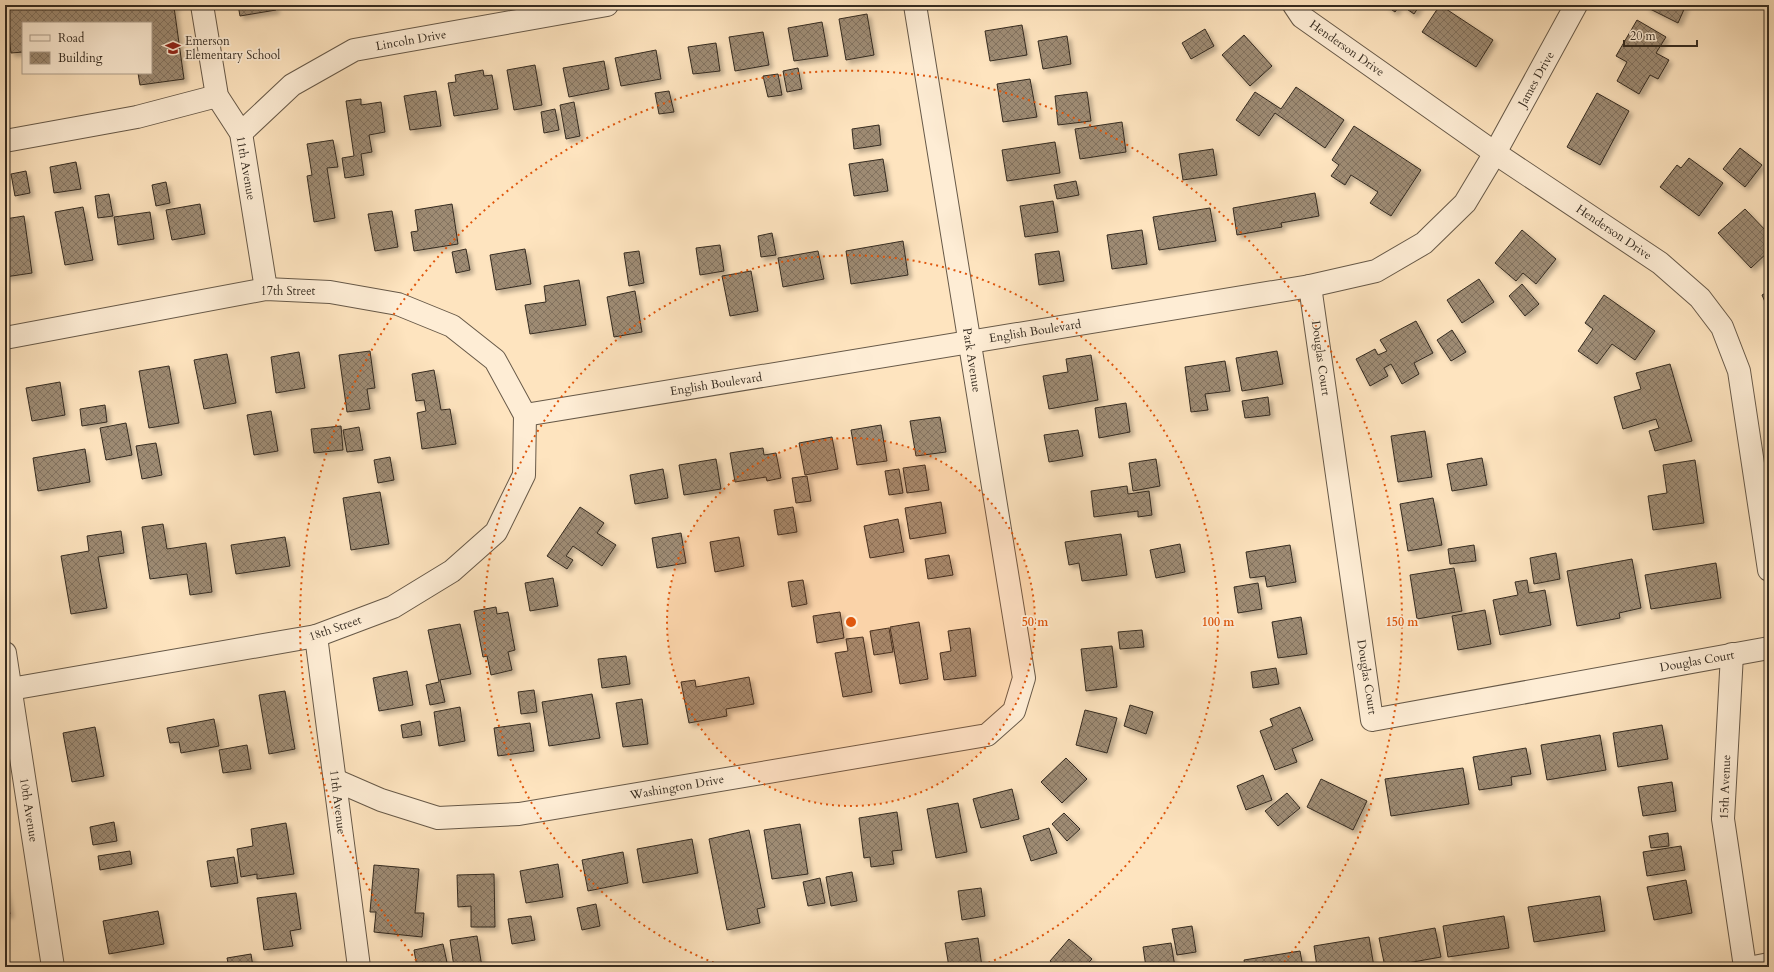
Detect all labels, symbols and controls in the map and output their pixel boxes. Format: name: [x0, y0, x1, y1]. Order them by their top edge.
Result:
street label: Henderson Drive: [1306, 16, 1388, 80]
legend: [22, 22, 152, 74]
scale bar: [1624, 22, 1697, 48]
street label: Lincoln Drive: [374, 26, 448, 54]
text: 20 m: [1630, 28, 1657, 44]
text: Road: [58, 30, 85, 46]
place label: Emerson Elementary School: [185, 33, 280, 63]
school or university icon: Emerson Elementary School: [164, 39, 182, 57]
street label: James Drive: [1513, 48, 1558, 111]
text: Building: [58, 50, 103, 66]
street label: 11th Avenue: [232, 135, 260, 201]
street label: Henderson Drive: [1573, 201, 1655, 263]
street label: 17th Street: [261, 283, 316, 299]
street label: English Boulevard: [988, 316, 1083, 346]
street label: Douglas Court: [1308, 320, 1334, 397]
street label: Park Avenue: [959, 327, 985, 393]
street label: English Boulevard: [669, 369, 764, 399]
street label: 18th Street: [307, 611, 364, 644]
text: 50 m: [1022, 614, 1049, 630]
text: 100 m: [1202, 614, 1235, 630]
text: 150 m: [1386, 614, 1419, 630]
centre of rings: [844, 615, 858, 629]
street label: Douglas Court: [1353, 638, 1381, 716]
street label: Douglas Court: [1658, 647, 1736, 675]
street label: 15th Avenue: [1716, 754, 1734, 820]
street label: 11th Avenue: [326, 769, 350, 835]
street label: Washington Drive: [628, 771, 725, 803]
street label: 10th Avenue: [16, 777, 42, 843]

